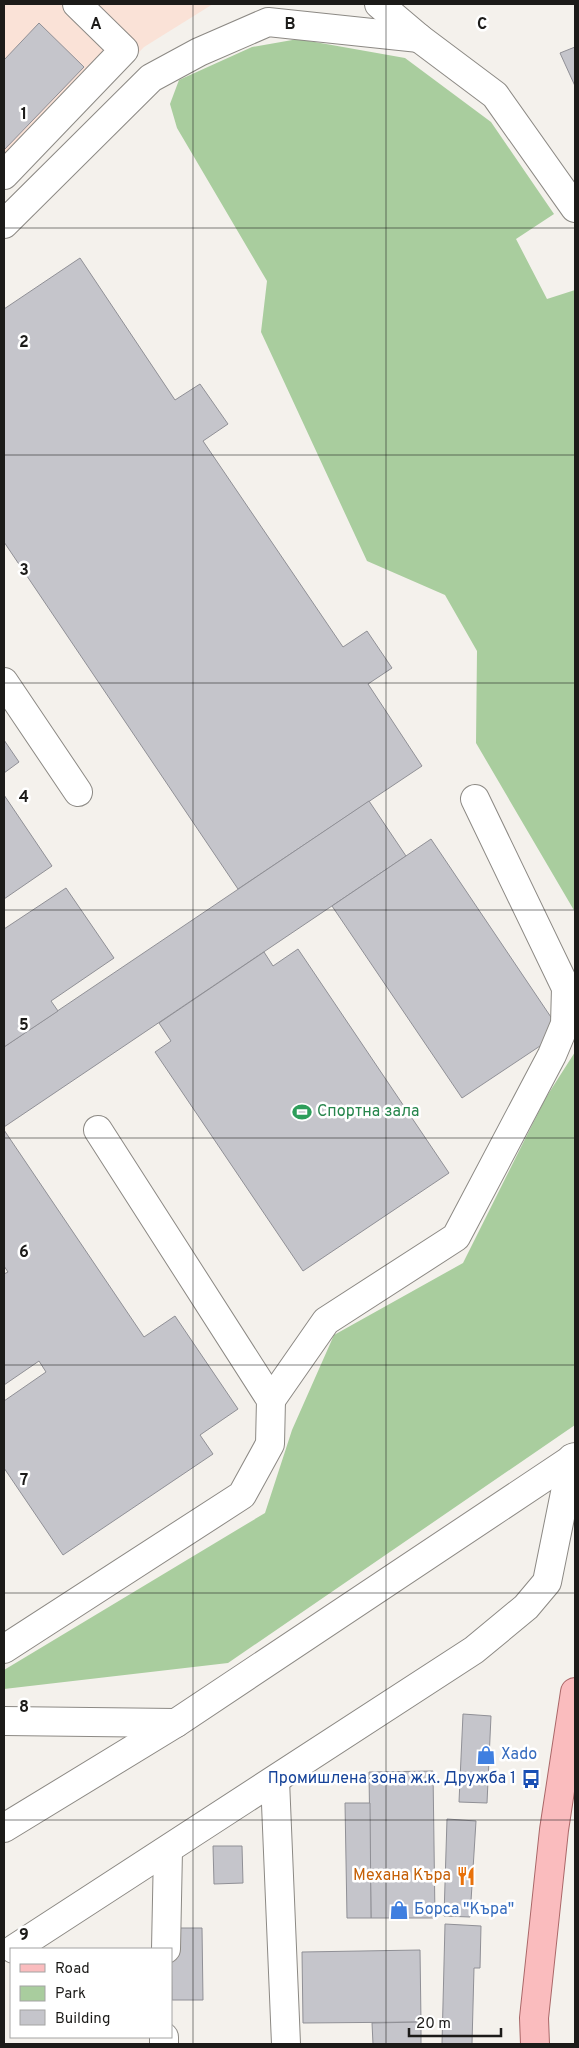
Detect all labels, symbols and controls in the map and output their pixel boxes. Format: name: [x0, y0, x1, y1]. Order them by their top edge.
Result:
text: A: [90, 15, 102, 35]
text: B: [284, 15, 296, 35]
text: C: [477, 15, 487, 35]
text: 1: [21, 105, 27, 125]
text: 2: [19, 333, 29, 353]
text: 3: [19, 561, 29, 581]
text: 4: [19, 788, 29, 808]
text: 5: [19, 1016, 29, 1036]
sports icon: Спортна зала: [291, 1101, 313, 1123]
place label: Спортна зала: [317, 1102, 419, 1122]
text: 6: [19, 1243, 29, 1263]
text: 7: [20, 1471, 28, 1491]
text: 8: [19, 1698, 29, 1718]
shop icon: Xado: [475, 1744, 497, 1766]
place label: Xado: [501, 1745, 537, 1765]
bus stop icon: Промишлена зона ж.к. Дружба 1: [520, 1768, 542, 1790]
place label: Промишлена зона ж.к. Дружба 1: [268, 1769, 516, 1789]
restaurant icon: Механа Къра: [455, 1865, 477, 1887]
place label: Механа Къра: [353, 1866, 451, 1886]
shop icon: Борса "Къра": [388, 1899, 410, 1921]
place label: Борса "Къра": [414, 1900, 514, 1920]
text: 9: [19, 1926, 29, 1946]
legend: [10, 1948, 172, 2038]
text: Road: [55, 1960, 90, 1979]
text: Park: [55, 1985, 86, 2004]
scale bar: [409, 2006, 502, 2038]
text: Building: [55, 2010, 110, 2029]
text: 20 m: [416, 2015, 451, 2034]

